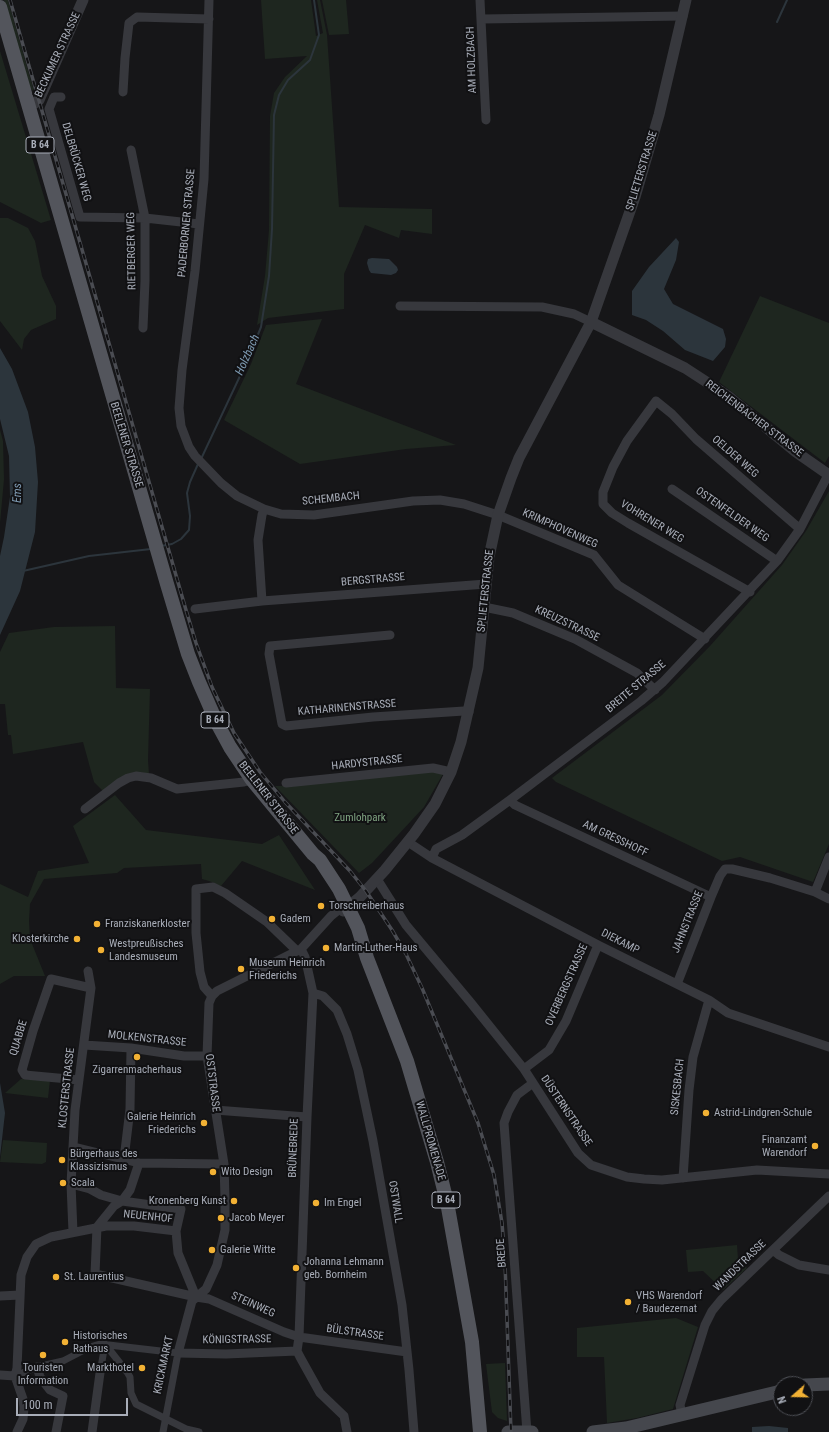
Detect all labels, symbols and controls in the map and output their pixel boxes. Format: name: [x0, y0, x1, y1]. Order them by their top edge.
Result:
street label: BECKUMER STRASSE: [32, 10, 84, 100]
street label: AM HOLZBACH: [464, 26, 480, 94]
street label: DELBRÜCKER WEG: [58, 121, 94, 203]
street label: SPLIETERSTRASSE: [624, 129, 660, 213]
road number: B 64: [26, 137, 54, 153]
street label: PADERBORNER STRASSE: [176, 168, 198, 278]
street label: RIETBERGER WEG: [125, 212, 139, 290]
water label: Holzbach: [233, 332, 263, 378]
street label: REICHENBACHER STRASSE: [702, 378, 806, 460]
street label: BEELENER STRASSE: [107, 401, 145, 489]
street label: OELDER WEG: [709, 433, 761, 481]
water label: Ems: [11, 483, 25, 503]
street label: OSTENFELDER WEG: [693, 485, 771, 545]
street label: SCHEMBACH: [302, 489, 360, 509]
street label: VOHRENER WEG: [618, 498, 686, 546]
street label: KRIMPHOVENWEG: [520, 506, 600, 552]
street label: SPLIETERSTRASSE: [475, 549, 497, 633]
street label: BERGSTRASSE: [340, 571, 406, 589]
street label: KREUZSTRASSE: [533, 603, 601, 645]
street label: BREITE STRASSE: [603, 658, 669, 716]
street label: KATHARINENSTRASSE: [297, 697, 397, 719]
road number: B 64: [201, 712, 229, 728]
street label: HARDYSTRASSE: [331, 753, 403, 773]
street label: BEELENER STRASSE: [235, 759, 301, 837]
park label: Zumlohpark: [334, 811, 386, 825]
street label: AM GRESSHOFF: [580, 818, 650, 860]
street label: JAHNSTRASSE: [670, 889, 706, 955]
place label: Torschreiberhaus: [329, 899, 404, 913]
marker: Torschreiberhaus: [316, 901, 326, 911]
place label: Gadem: [280, 912, 311, 926]
marker: Gadem: [267, 914, 277, 924]
place label: Franziskanerkloster: [105, 917, 190, 931]
marker: Franziskanerkloster: [92, 919, 102, 929]
street label: DIEKAMP: [599, 927, 641, 957]
place label: Klosterkirche: [12, 932, 69, 946]
marker: Klosterkirche: [72, 934, 82, 944]
place label: Westpreußisches Landesmuseum: [109, 937, 184, 963]
place label: Martin-Luther-Haus: [334, 941, 418, 955]
street label: OVERBERGSTRASSE: [543, 942, 591, 1028]
marker: Martin-Luther-Haus: [321, 943, 331, 953]
marker: Westpreußisches Landesmuseum: [96, 945, 106, 955]
place label: Museum Heinrich Friederichs: [249, 956, 325, 982]
marker: Museum Heinrich Friederichs: [236, 964, 246, 974]
street label: QUABBE: [7, 1019, 31, 1057]
street label: MOLKENSTRASSE: [107, 1028, 187, 1050]
street label: KLOSTERSTRASSE: [56, 1047, 78, 1129]
marker: Zigarrenmacherhaus: [132, 1052, 142, 1062]
street label: OSTSTRASSE: [202, 1053, 222, 1113]
street label: SISKESBACH: [668, 1058, 688, 1116]
place label: Zigarrenmacherhaus: [92, 1063, 182, 1077]
street label: DÜSTERNSTRASSE: [537, 1073, 595, 1149]
street label: WALLPROMENADE: [412, 1100, 448, 1182]
place label: Astrid-Lindgren-Schule: [714, 1106, 812, 1120]
marker: Astrid-Lindgren-Schule: [701, 1108, 711, 1118]
place label: Galerie Heinrich Friederichs: [127, 1110, 196, 1136]
marker: Galerie Heinrich Friederichs: [199, 1118, 209, 1128]
street label: BRÜNEBREDE: [286, 1118, 302, 1178]
place label: Finanzamt Warendorf: [762, 1133, 807, 1159]
marker: Finanzamt Warendorf: [810, 1141, 820, 1151]
place label: Bürgerhaus des Klassizismus: [70, 1147, 138, 1173]
marker: Bürgerhaus des Klassizismus: [57, 1155, 67, 1165]
place label: Wito Design: [221, 1165, 273, 1179]
marker: Wito Design: [208, 1167, 218, 1177]
place label: Scala: [71, 1176, 95, 1190]
marker: Scala: [58, 1178, 68, 1188]
street label: OSTWALL: [385, 1180, 405, 1224]
road number: B 64: [432, 1192, 460, 1208]
place label: Kronenberg Kunst: [149, 1194, 226, 1208]
marker: Kronenberg Kunst: [229, 1196, 239, 1206]
place label: Im Engel: [324, 1196, 361, 1210]
marker: Im Engel: [311, 1198, 321, 1208]
street label: NEUENHOF: [123, 1208, 173, 1226]
place label: Jacob Meyer: [229, 1211, 285, 1225]
marker: Jacob Meyer: [216, 1213, 226, 1223]
street label: BREDE: [494, 1238, 510, 1268]
street label: WANDSTRASSE: [711, 1238, 769, 1294]
place label: Galerie Witte: [220, 1243, 276, 1257]
marker: Galerie Witte: [207, 1245, 217, 1255]
place label: Johanna Lehmann geb. Bornheim: [304, 1255, 384, 1281]
marker: Johanna Lehmann geb. Bornheim: [291, 1263, 301, 1273]
place label: St. Laurentius: [64, 1270, 124, 1284]
marker: St. Laurentius: [51, 1272, 61, 1282]
street label: STEINWEG: [229, 1289, 277, 1321]
place label: VHS Warendorf / Baudezernat: [636, 1289, 702, 1315]
marker: VHS Warendorf / Baudezernat: [623, 1297, 633, 1307]
street label: BÜLSTRASSE: [325, 1322, 385, 1344]
place label: Historisches Rathaus: [73, 1329, 127, 1355]
street label: KÖNIGSTRASSE: [202, 1333, 272, 1347]
street label: KRICKMARKT: [151, 1335, 177, 1395]
marker: Historisches Rathaus: [60, 1337, 70, 1347]
marker: Touristen Information: [38, 1350, 48, 1360]
place label: Touristen Information: [18, 1361, 68, 1387]
place label: Markthotel: [87, 1361, 134, 1375]
marker: Markthotel: [137, 1363, 147, 1373]
north arrow: [773, 1376, 813, 1416]
scale bar: [18, 1390, 130, 1416]
text: N: [775, 1395, 789, 1405]
text: 100 m: [23, 1398, 53, 1412]

